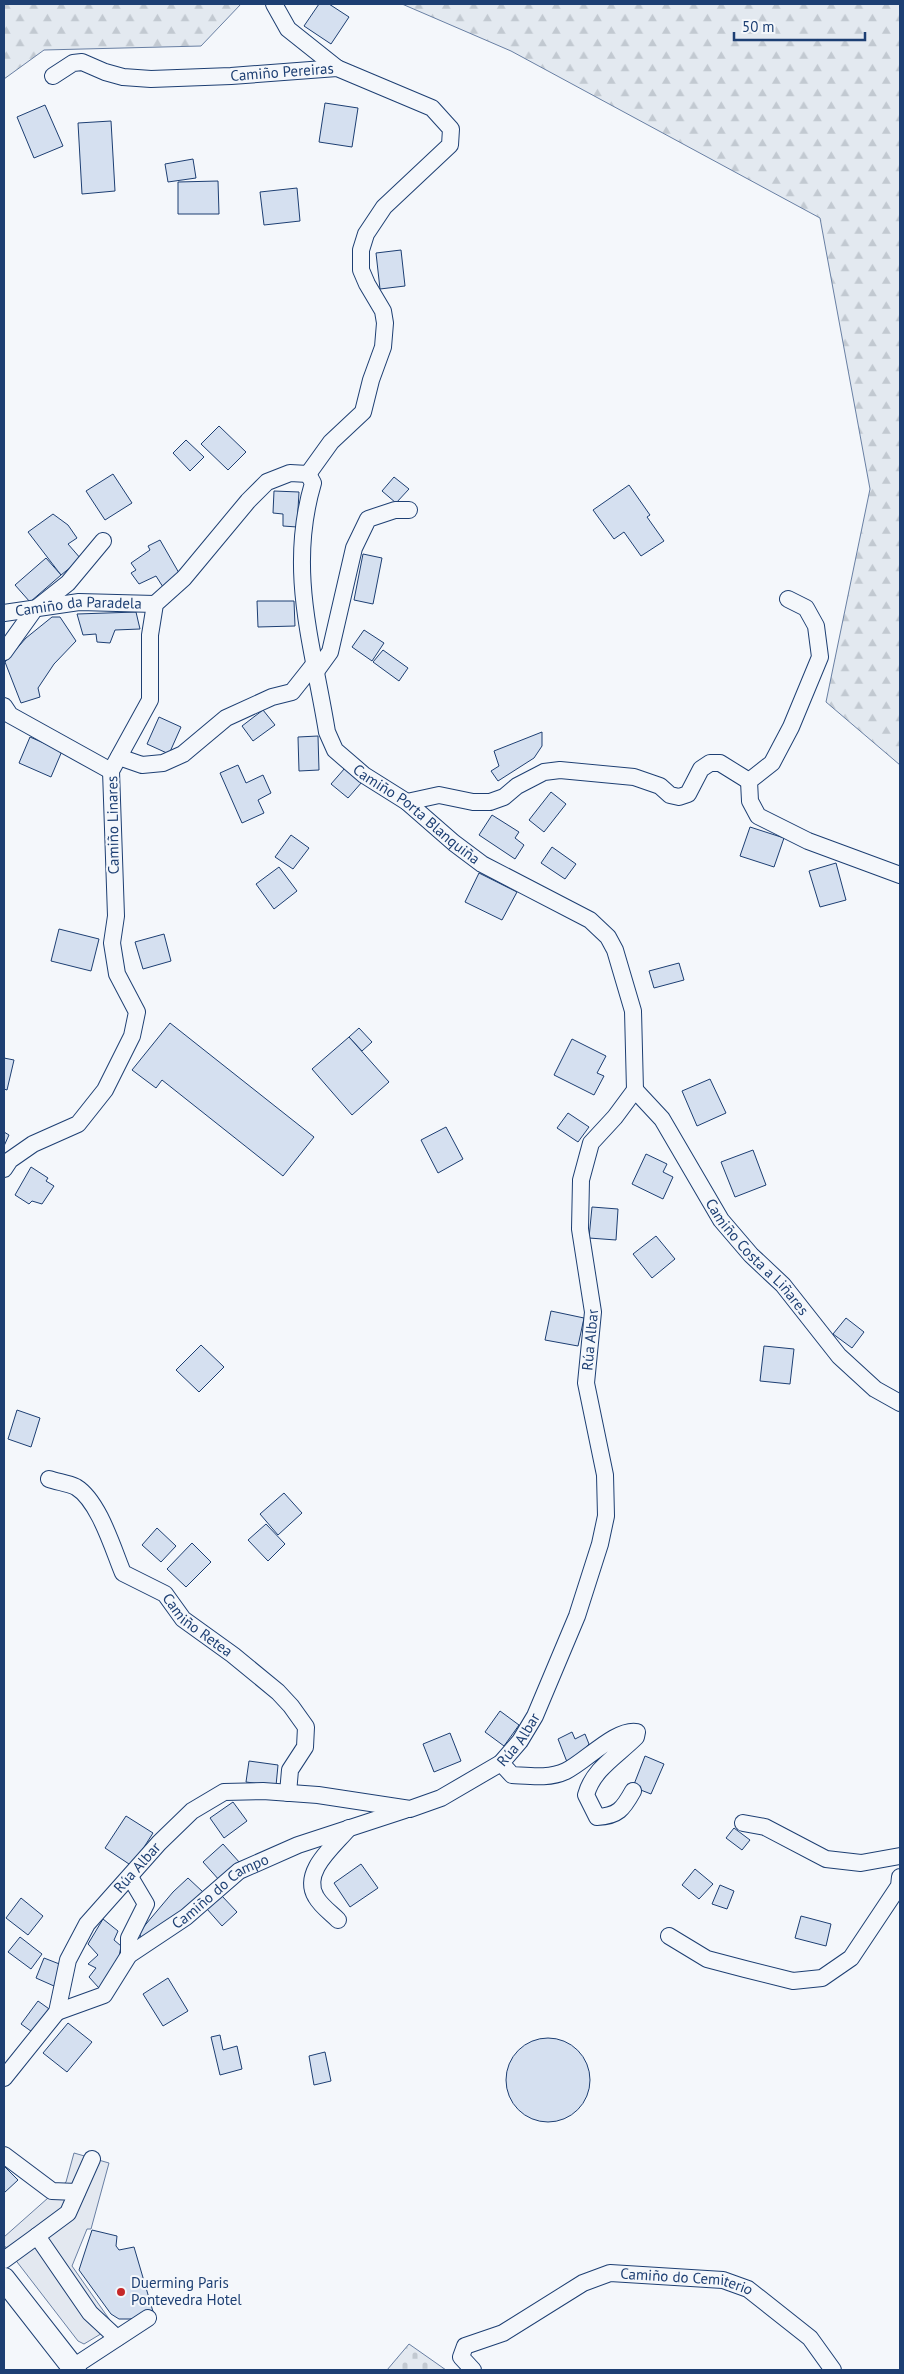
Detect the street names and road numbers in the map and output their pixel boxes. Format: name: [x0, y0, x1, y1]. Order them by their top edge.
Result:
street label: Camiño Pereiras: [230, 58, 334, 85]
street label: Camiño da Paradela: [14, 592, 142, 620]
street label: Camiño Porta Blanquiña: [349, 760, 484, 868]
street label: Camiño Linares: [102, 776, 123, 874]
street label: Camiño Costa a Liñares: [702, 1195, 813, 1319]
street label: Rúa Albar: [577, 1308, 602, 1371]
street label: Camiño Retea: [159, 1589, 237, 1661]
street label: Rúa Albar: [492, 1709, 544, 1770]
street label: Rúa Albar: [109, 1838, 164, 1897]
street label: Camiño do Campo: [168, 1849, 271, 1933]
street label: Camiño do Cemiterio: [620, 2264, 758, 2299]

